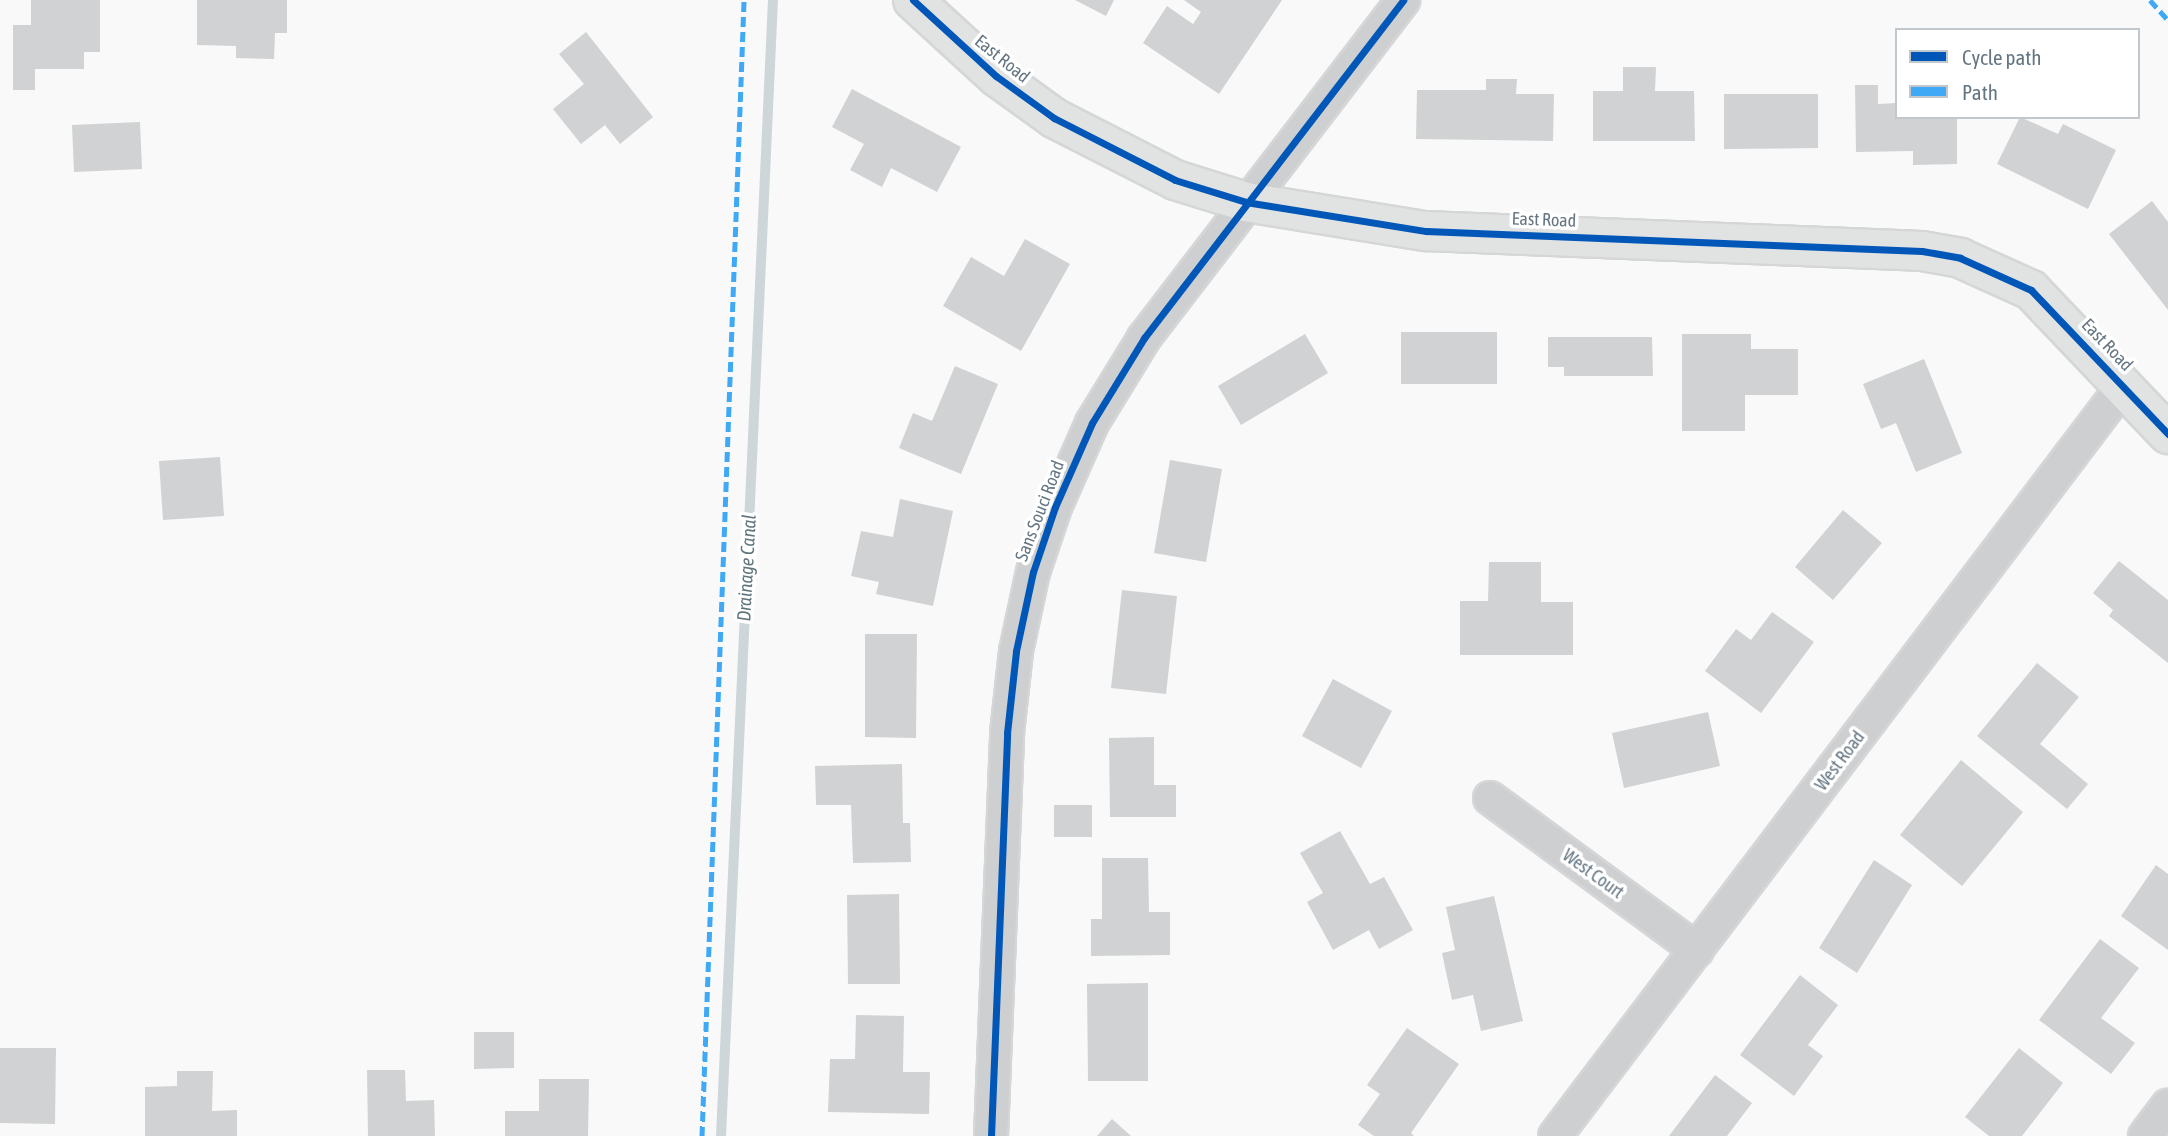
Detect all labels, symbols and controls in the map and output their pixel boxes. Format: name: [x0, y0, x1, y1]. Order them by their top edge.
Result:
legend: [1895, 28, 2140, 119]
street label: East Road: [970, 30, 1034, 88]
text: Cycle path: [1962, 45, 2041, 69]
text: Path: [1962, 80, 1998, 104]
street label: East Road: [1511, 208, 1577, 232]
street label: East Road: [2077, 314, 2137, 376]
street label: Sans Souci Road: [1011, 458, 1069, 564]
water label: Drainage Canal: [733, 514, 761, 622]
street label: West Road: [1811, 727, 1869, 795]
street label: West Court: [1558, 845, 1628, 903]

